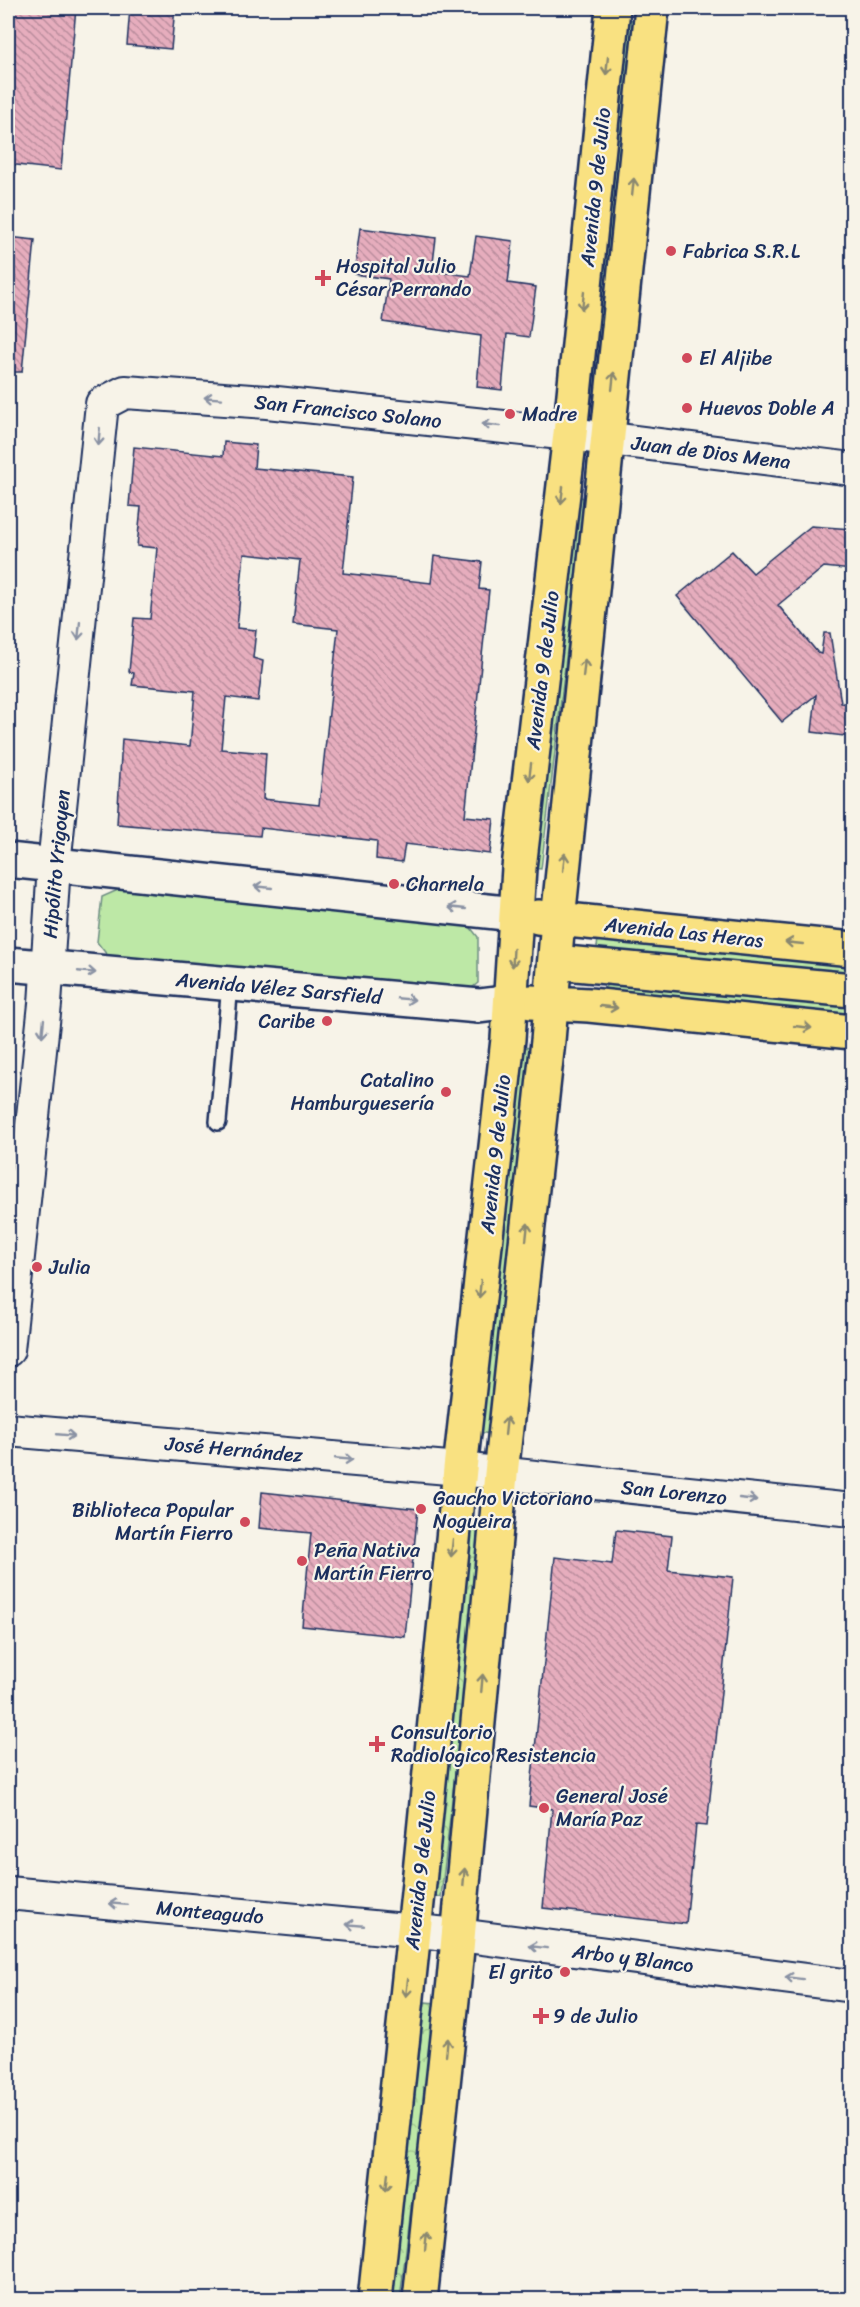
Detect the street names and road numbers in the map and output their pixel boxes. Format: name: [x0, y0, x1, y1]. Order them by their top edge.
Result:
street label: Avenida 9 de Julio: [570, 106, 621, 269]
street label: San Francisco Solano: [253, 384, 443, 439]
street label: Juan de Dios Mena: [628, 425, 793, 480]
street label: Avenida 9 de Julio: [515, 589, 570, 752]
street label: Hipólito Yrigoyen: [33, 788, 80, 940]
street label: Avenida Las Heras: [602, 907, 766, 958]
street label: Avenida Vélez Sarsfield: [173, 962, 385, 1015]
street label: Avenida 9 de Julio: [470, 1073, 521, 1236]
street label: José Hernández: [163, 1426, 305, 1473]
street label: San Lorenzo: [619, 1470, 729, 1515]
street label: Avenida 9 de Julio: [395, 1789, 446, 1952]
street label: Monteagudo: [155, 1890, 265, 1935]
street label: Arbo y Blanco: [569, 1934, 696, 1983]

